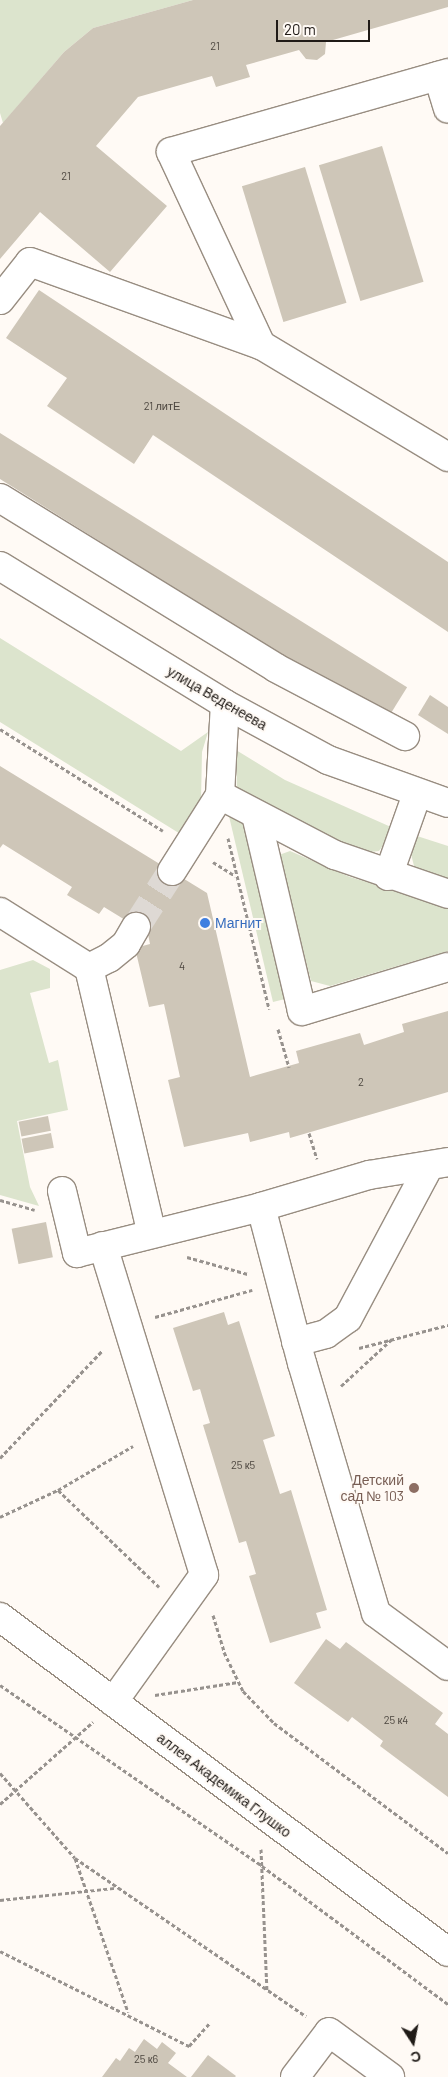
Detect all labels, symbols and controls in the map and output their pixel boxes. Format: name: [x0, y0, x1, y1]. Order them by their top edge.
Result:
scale bar: [278, 10, 372, 42]
text: 20 m: [284, 20, 316, 38]
house number: 21: [210, 39, 220, 53]
house number: 21: [61, 169, 71, 183]
house number: 21 литЕ: [144, 399, 180, 413]
street label: улица Веденеева: [164, 663, 270, 733]
place label: Магнит: [215, 915, 262, 931]
marker: Магнит: [199, 917, 211, 929]
house number: 4: [179, 959, 185, 973]
house number: 2: [358, 1075, 364, 1089]
house number: 25 к5: [231, 1458, 255, 1472]
place label: Детский сад № 103: [340, 1472, 404, 1504]
marker: Детский сад № 103: [408, 1482, 420, 1494]
house number: 25 к4: [384, 1713, 408, 1727]
street label: аллея Академика Глушко: [154, 1729, 294, 1841]
north arrow: [388, 2017, 438, 2067]
text: С: [409, 2048, 423, 2067]
house number: 25 к6: [134, 2052, 158, 2066]

